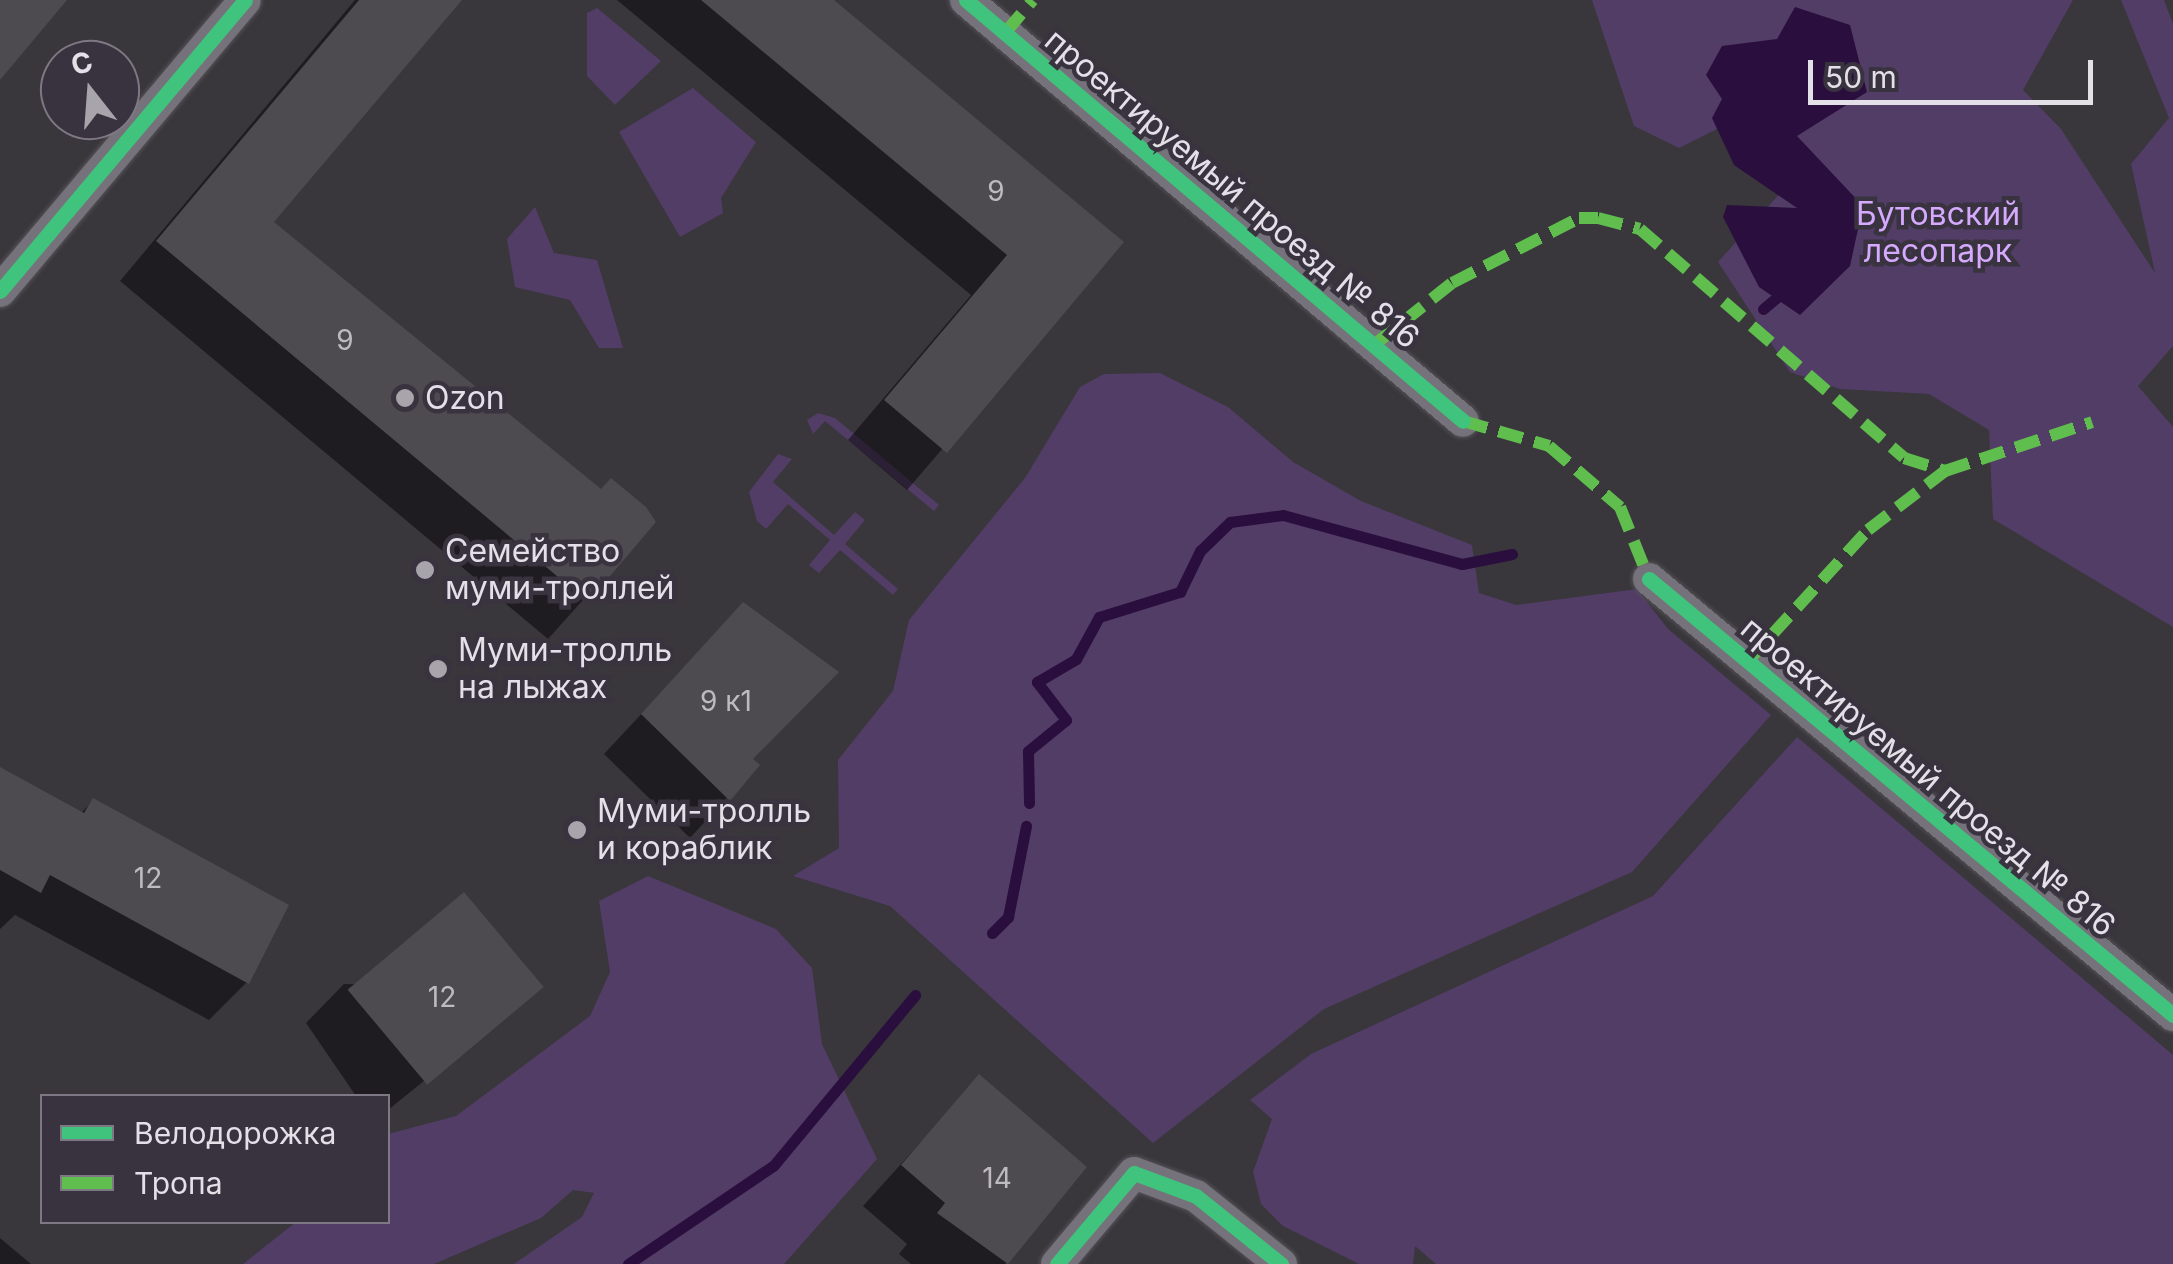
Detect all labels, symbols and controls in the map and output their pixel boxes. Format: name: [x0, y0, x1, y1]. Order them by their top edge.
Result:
street label: проектируемый проезд № 816: [1037, 21, 1427, 357]
north arrow: [40, 40, 140, 140]
scale bar: [1813, 40, 2098, 102]
text: С: [67, 44, 97, 83]
text: 50 m: [1825, 59, 1897, 95]
house number: 9: [987, 174, 1005, 208]
park label: Бутовский лесопарк: [1856, 196, 2020, 271]
house number: 9: [336, 323, 354, 357]
place label: Ozon: [425, 379, 505, 417]
marker: Ozon: [394, 387, 416, 409]
place label: Семейство муми-троллей: [445, 533, 674, 608]
marker: Семейство муми-троллей: [414, 559, 436, 581]
street label: проектируемый проезд № 816: [1733, 609, 2123, 945]
place label: Муми-тролль на лыжах: [458, 632, 672, 707]
marker: Муми-тролль на лыжах: [427, 658, 449, 680]
house number: 9 к1: [700, 684, 752, 718]
place label: Муми-тролль и кораблик: [597, 793, 811, 868]
marker: Муми-тролль и кораблик: [566, 819, 588, 841]
house number: 12: [134, 861, 162, 895]
house number: 12: [428, 980, 456, 1014]
legend: [40, 1094, 390, 1224]
text: Велодорожка: [134, 1115, 336, 1151]
house number: 14: [982, 1161, 1012, 1195]
text: Тропа: [134, 1165, 223, 1201]

